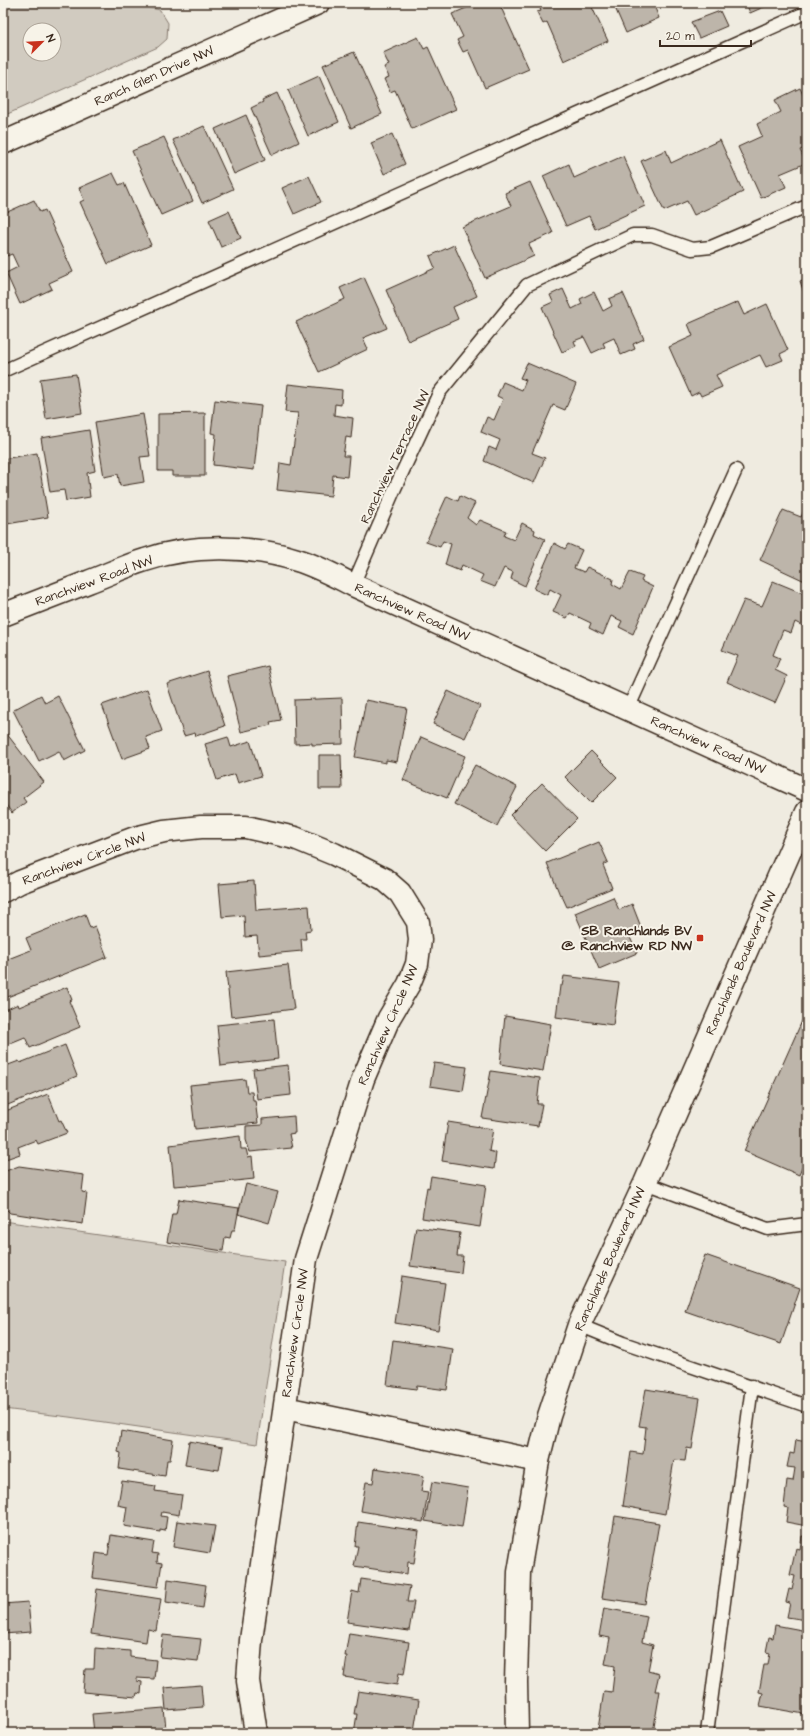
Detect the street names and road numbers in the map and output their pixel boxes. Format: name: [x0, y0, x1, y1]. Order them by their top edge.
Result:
street label: Ranch Glen Drive NW: [91, 41, 217, 110]
street label: Ranchview Terrace NW: [356, 387, 434, 527]
street label: Ranchview Road NW: [33, 551, 156, 611]
street label: Ranchview Road NW: [352, 579, 473, 646]
street label: Ranchview Road NW: [648, 712, 769, 779]
street label: Ranchview Circle NW: [20, 828, 149, 890]
street label: Ranchlands Boulevard NW: [701, 888, 781, 1038]
street label: Ranchview Circle NW: [353, 961, 423, 1088]
street label: Ranchlands Boulevard NW: [570, 1184, 650, 1334]
street label: Ranchview Circle NW: [277, 1267, 313, 1398]

